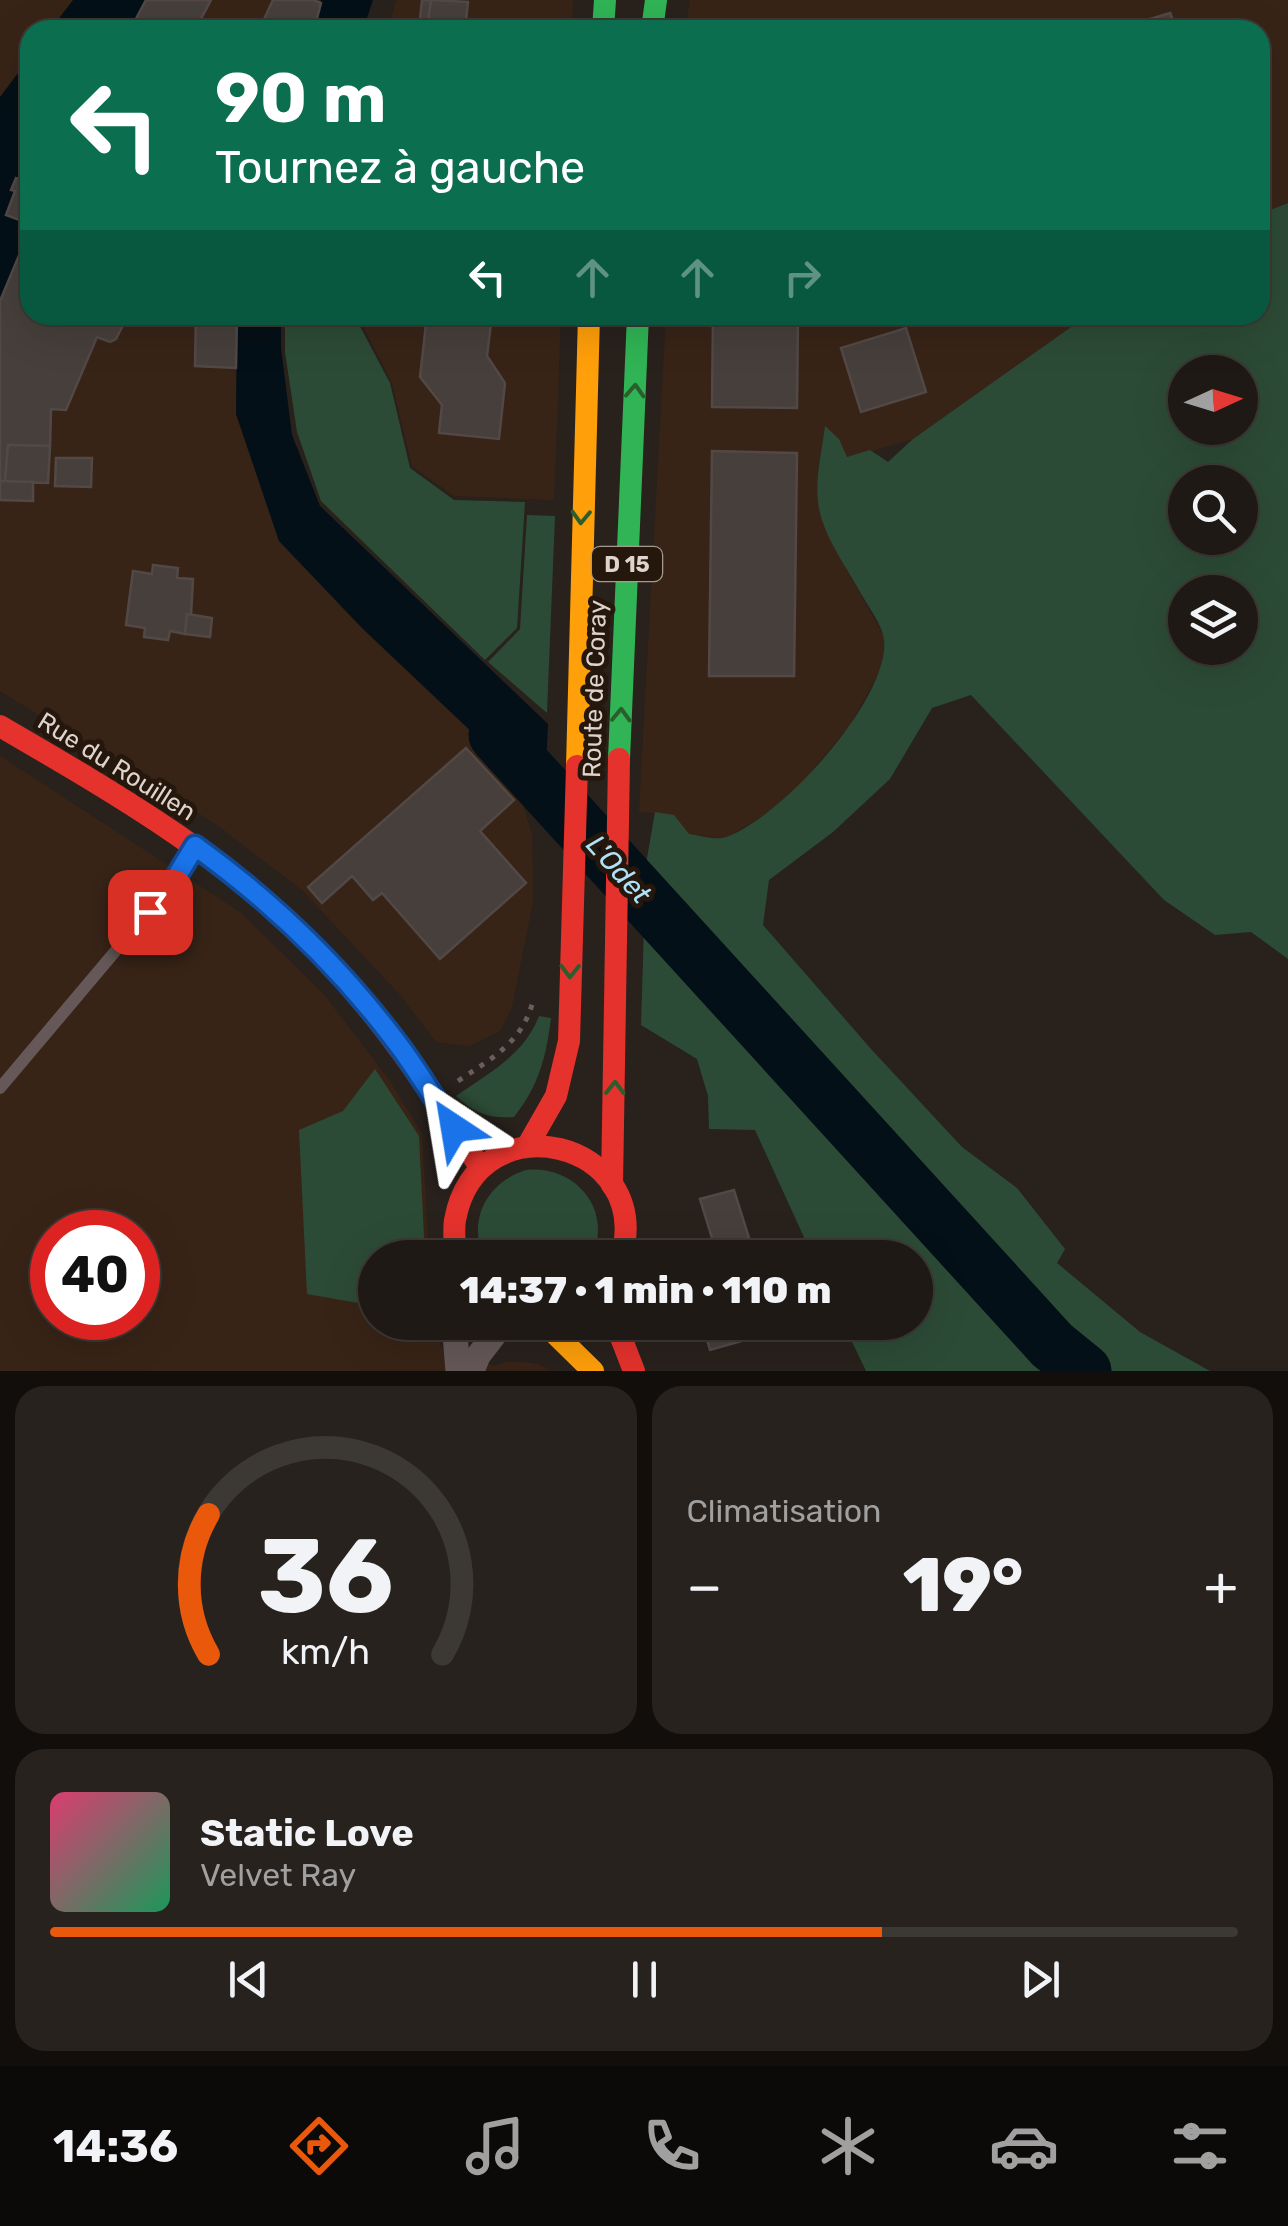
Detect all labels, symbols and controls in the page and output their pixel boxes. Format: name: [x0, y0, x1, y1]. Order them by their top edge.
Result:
text: 90 m: [215, 57, 387, 140]
icon: left: [50, 60, 180, 190]
text: Tournez à gauche: [215, 141, 585, 194]
icon: left: [460, 250, 515, 305]
icon: ahead: [565, 250, 620, 305]
icon: ahead: [670, 250, 725, 305]
icon: right: [775, 250, 830, 305]
north arrow: [1168, 355, 1258, 445]
map controls: [1168, 355, 1258, 665]
one-way arrow: [624, 382, 645, 398]
button: search: [1168, 465, 1258, 555]
one-way arrow: [571, 510, 592, 526]
road number: D 15: [592, 547, 662, 581]
button: layers: [1168, 575, 1258, 665]
street label: Route de Coray: [577, 599, 612, 779]
street label: Rue du Rouillen: [32, 706, 201, 827]
one-way arrow: [610, 707, 631, 723]
water label: L'Odet: [579, 828, 659, 911]
pin: [108, 870, 193, 955]
icon: arrive: [123, 885, 178, 940]
one-way arrow: [560, 963, 581, 979]
position arrow: [402, 1076, 506, 1180]
one-way arrow: [604, 1079, 625, 1095]
speed limit sign: 40: [30, 1210, 160, 1340]
text: 14:37 · 1 min · 110 m: [460, 1267, 831, 1313]
text: Climatisation: [687, 1492, 881, 1530]
text: 36: [258, 1515, 394, 1638]
text: 19°: [903, 1541, 1023, 1630]
text: −: [687, 1554, 722, 1619]
text: +: [1204, 1554, 1238, 1619]
text: km/h: [281, 1631, 370, 1673]
text: Static Love: [200, 1810, 414, 1856]
text: Velvet Ray: [200, 1856, 356, 1894]
icon: previous: [221, 1952, 276, 2007]
icon: pause: [617, 1952, 672, 2007]
icon: next: [1013, 1952, 1068, 2007]
icon: directions: [284, 2111, 354, 2181]
icon: music: [460, 2111, 530, 2181]
icon: phone: [637, 2111, 707, 2181]
icon: climate: [813, 2111, 883, 2181]
icon: car: [989, 2111, 1059, 2181]
icon: filters: [1165, 2111, 1235, 2181]
text: 14:36: [53, 2120, 178, 2173]

